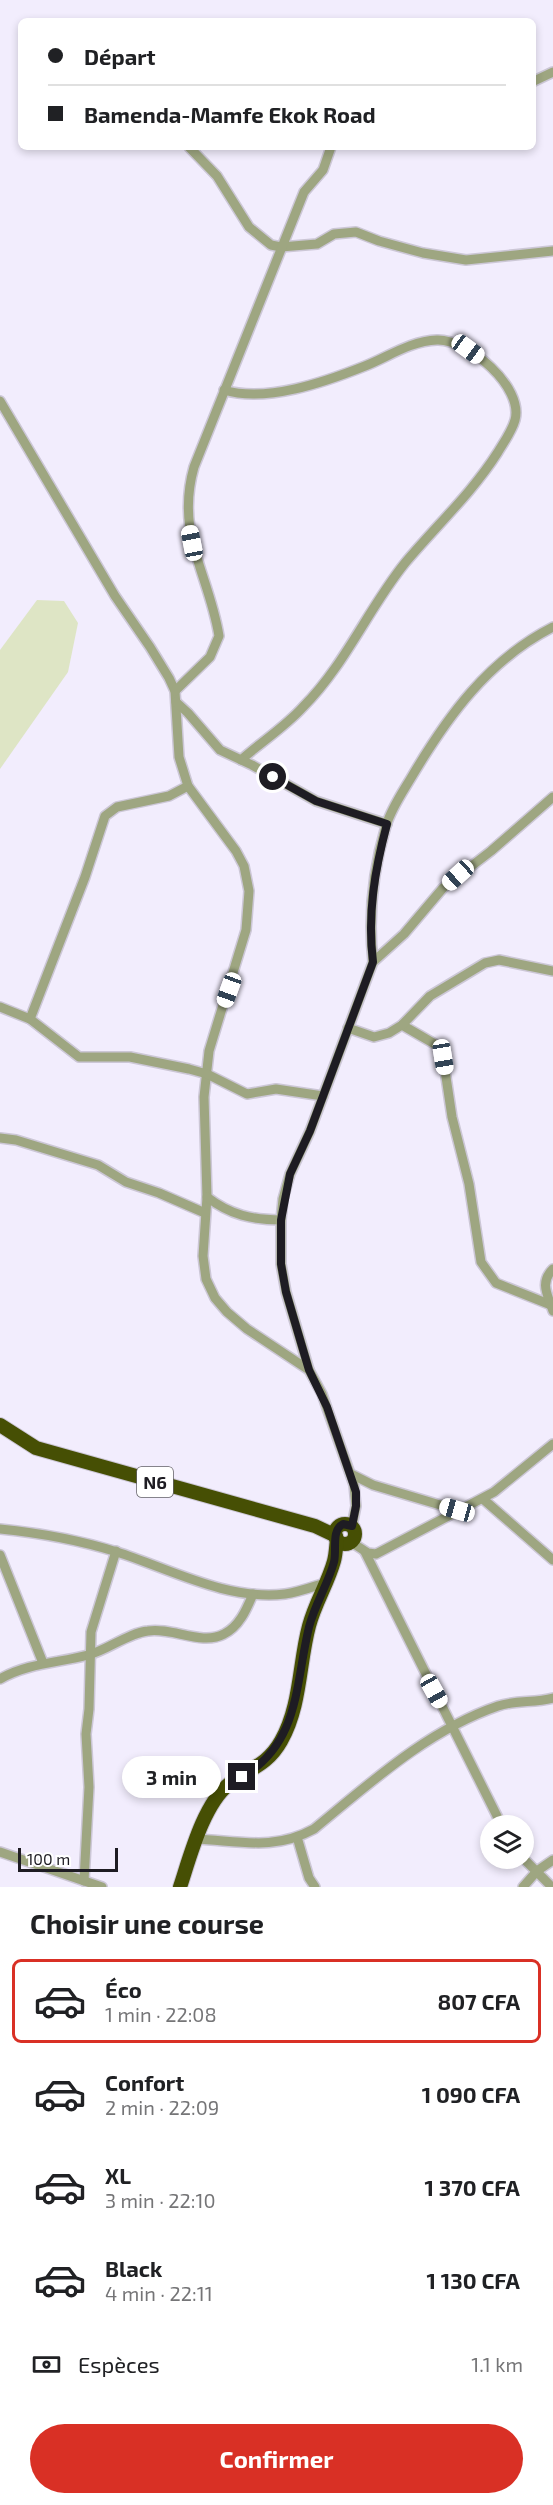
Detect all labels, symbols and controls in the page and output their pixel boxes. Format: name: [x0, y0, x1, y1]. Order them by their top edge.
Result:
text: Départ: [84, 43, 156, 69]
text: Bamenda-Mamfe Ekok Road: [84, 101, 376, 127]
car: [448, 331, 488, 367]
car: [180, 524, 204, 562]
route start: [259, 763, 286, 790]
car: [439, 856, 477, 894]
car: [214, 970, 244, 1010]
car: [431, 1038, 455, 1076]
road number: N6: [137, 1467, 173, 1497]
car: [437, 1496, 477, 1524]
car: [417, 1671, 451, 1711]
callout: 3 min: [122, 1756, 221, 1798]
route end: [228, 1763, 255, 1790]
text: 3 min: [146, 1765, 197, 1789]
map controls: [480, 1815, 534, 1869]
button: layers: [480, 1815, 534, 1869]
scale bar: [18, 1845, 118, 1872]
text: 100 m: [27, 1849, 70, 1868]
text: Choisir une course: [30, 1907, 264, 1939]
icon: car: [33, 1974, 87, 2028]
text: Éco: [105, 1976, 142, 2002]
text: 807 CFA: [437, 1988, 520, 2014]
text: 1 min · 22:08: [105, 2002, 217, 2026]
icon: car: [33, 2067, 87, 2121]
text: Confort: [105, 2069, 184, 2095]
text: 1 090 CFA: [422, 2081, 520, 2107]
text: 2 min · 22:09: [105, 2095, 219, 2119]
icon: car: [33, 2160, 87, 2214]
text: XL: [105, 2162, 131, 2188]
text: 1 370 CFA: [424, 2174, 520, 2200]
text: 3 min · 22:10: [105, 2188, 216, 2212]
icon: car: [33, 2253, 87, 2307]
text: Black: [105, 2255, 162, 2281]
text: 1 130 CFA: [427, 2267, 520, 2293]
text: 4 min · 22:11: [105, 2281, 213, 2305]
icon: cash: [30, 2348, 63, 2381]
text: Espèces: [78, 2351, 160, 2377]
text: 1.1 km: [471, 2352, 523, 2376]
button: Confirmer: [30, 2424, 523, 2493]

